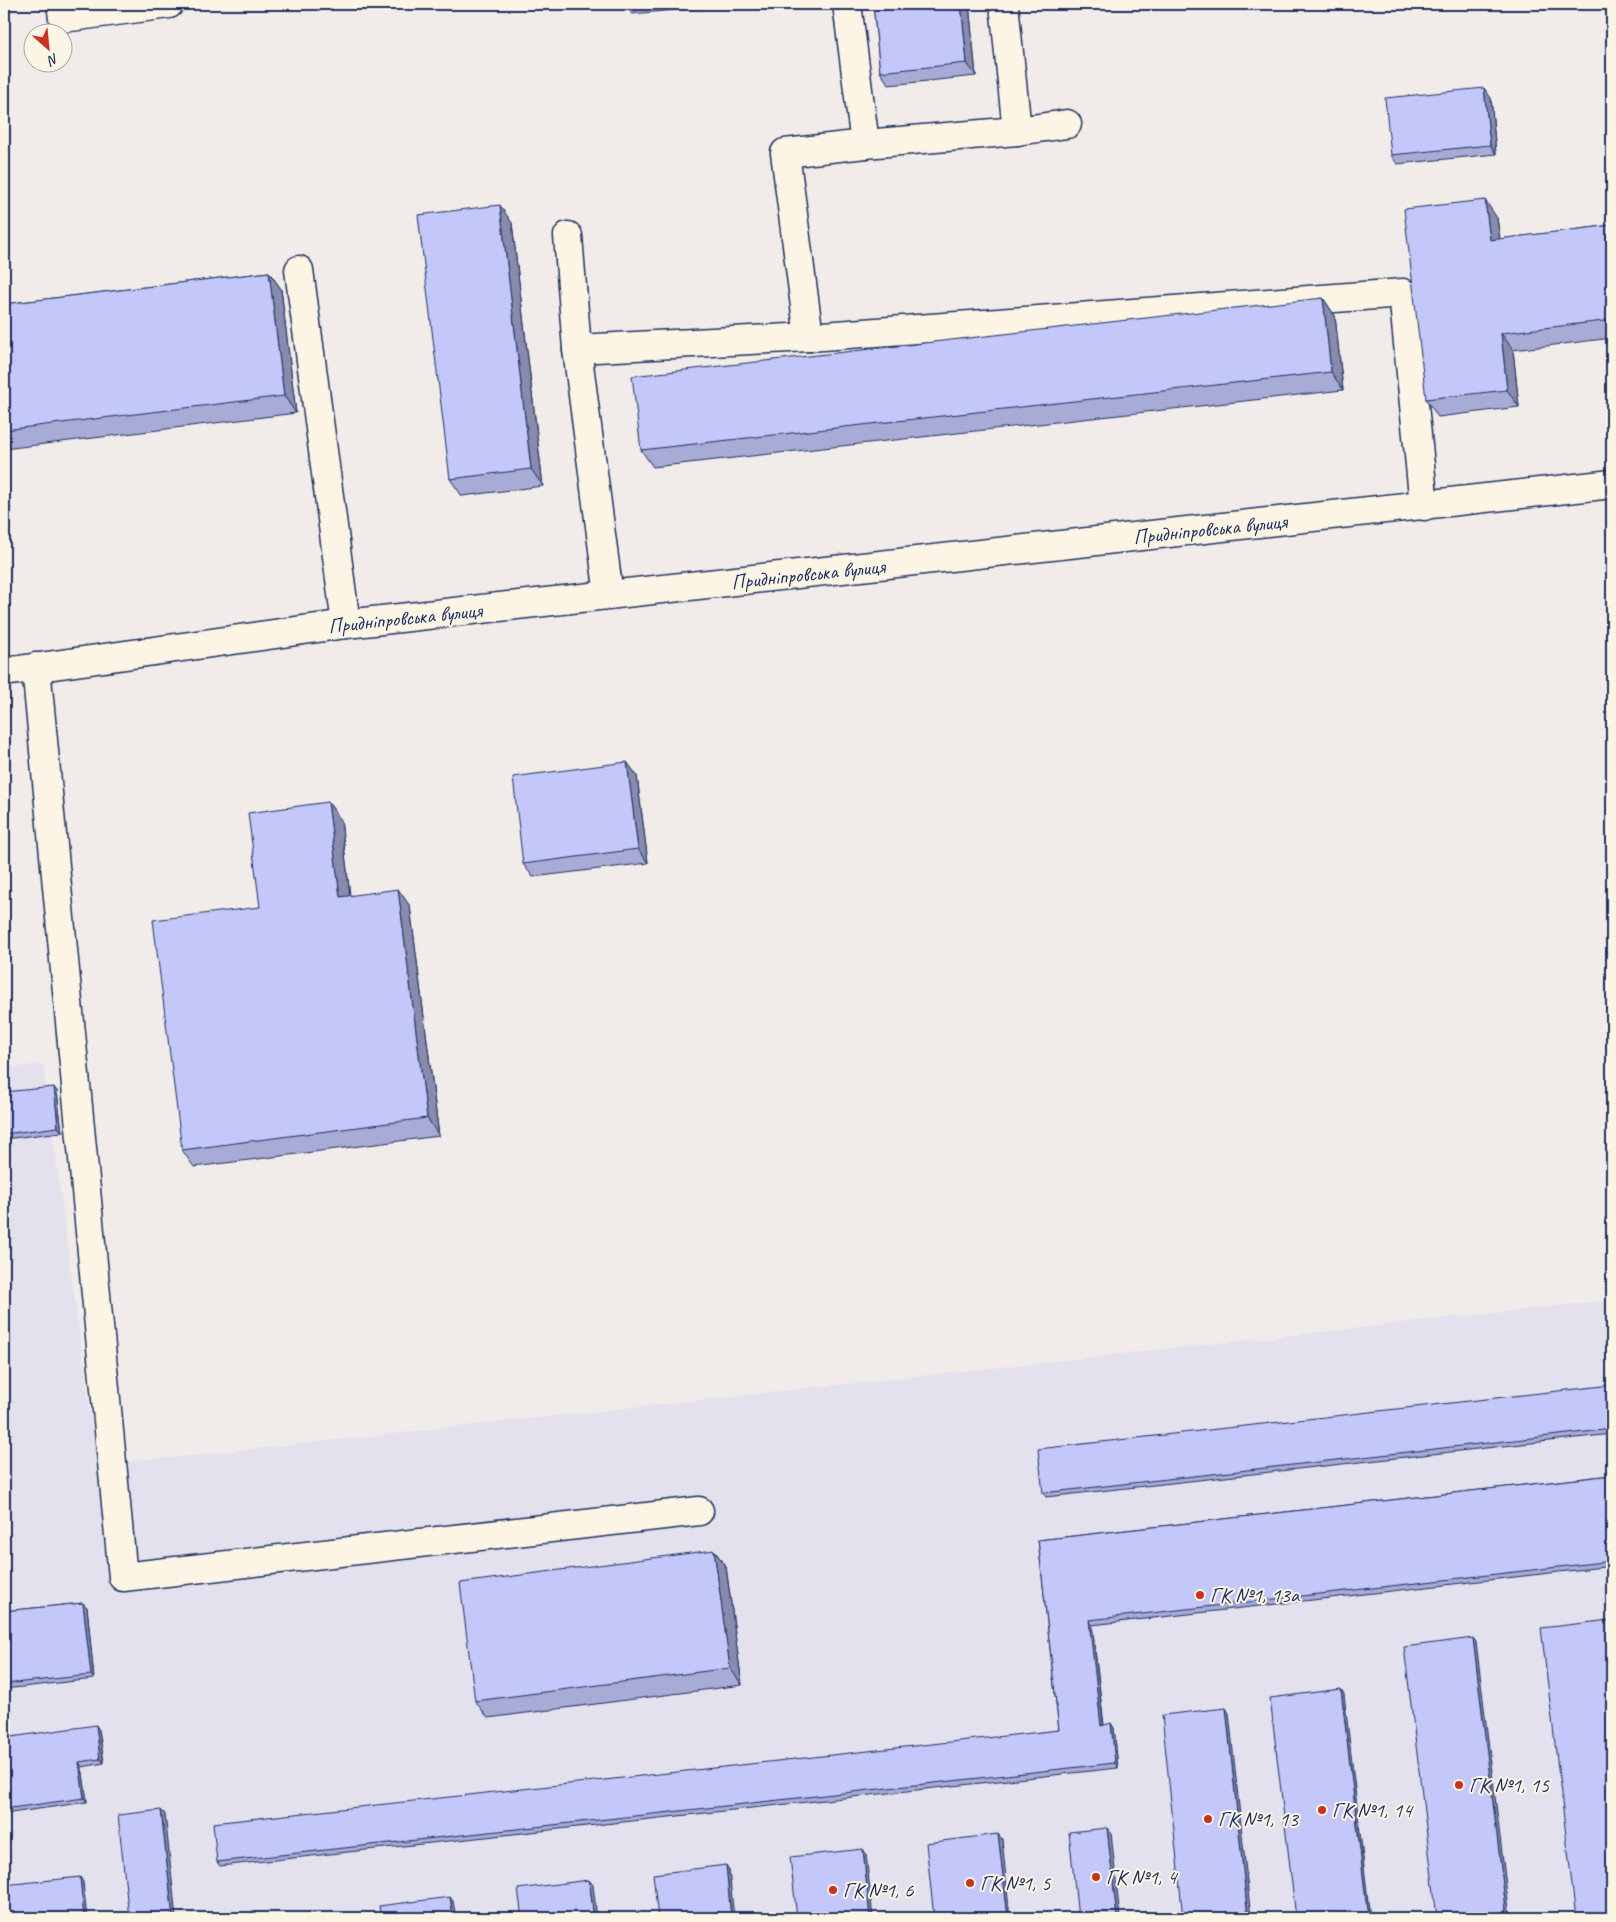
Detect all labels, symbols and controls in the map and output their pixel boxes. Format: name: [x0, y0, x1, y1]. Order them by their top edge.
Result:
north arrow: [22, 22, 72, 72]
text: N: [44, 50, 61, 70]
street label: Придніпровська вулиця: [1132, 508, 1289, 550]
street label: Придніпровська вулиця: [730, 553, 887, 595]
street label: Придніпровська вулиця: [327, 597, 484, 639]
place label: ГК №1, 13а: [1210, 1582, 1301, 1608]
marker: ГК №1, 13а: [1194, 1589, 1206, 1601]
place label: ГК №1, 15: [1469, 1772, 1551, 1798]
marker: ГК №1, 15: [1453, 1779, 1465, 1791]
place label: ГК №1, 14: [1332, 1797, 1415, 1823]
marker: ГК №1, 14: [1316, 1804, 1328, 1816]
place label: ГК №1, 13: [1218, 1806, 1300, 1832]
marker: ГК №1, 13: [1202, 1813, 1214, 1825]
place label: ГК №1, 4: [1106, 1864, 1179, 1890]
place label: ГК №1, 5: [980, 1870, 1052, 1896]
marker: ГК №1, 4: [1090, 1871, 1102, 1883]
place label: ГК №1, 6: [843, 1877, 914, 1903]
marker: ГК №1, 5: [964, 1877, 976, 1889]
marker: ГК №1, 6: [827, 1884, 839, 1896]

